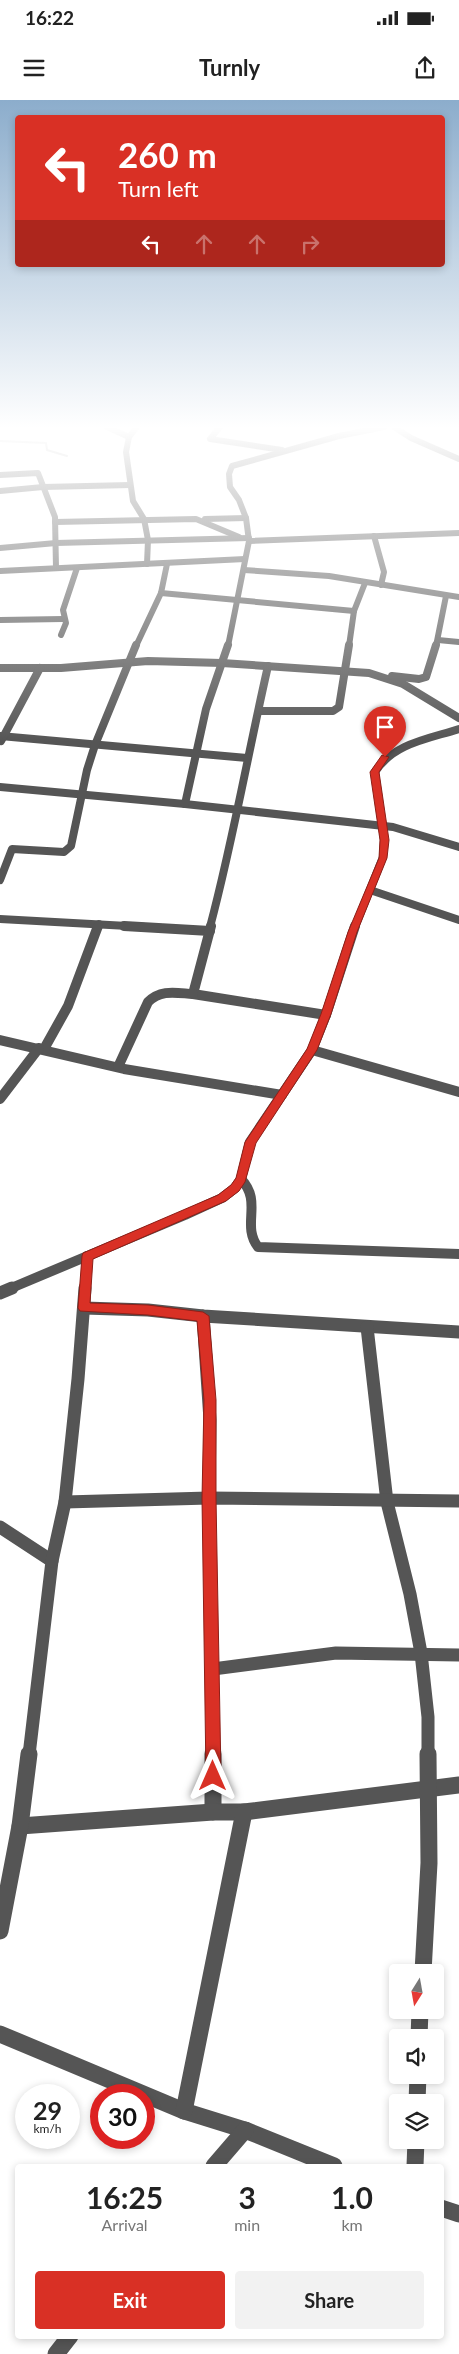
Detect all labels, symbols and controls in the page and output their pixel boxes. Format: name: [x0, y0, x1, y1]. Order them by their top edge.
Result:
text: 16:22: [25, 6, 74, 29]
icon: menu: [20, 54, 48, 82]
text: Turnly: [199, 54, 260, 81]
icon: share: [411, 54, 439, 82]
text: 260 m: [118, 133, 217, 175]
icon: left: [35, 135, 100, 200]
text: Turn left: [118, 175, 199, 202]
icon: left: [137, 230, 165, 258]
icon: ahead: [190, 230, 218, 258]
icon: ahead: [243, 230, 271, 258]
icon: right: [296, 230, 324, 258]
pin: [364, 706, 406, 757]
icon: arrive: [371, 713, 399, 741]
position arrow: [186, 1749, 238, 1801]
north arrow: [389, 1964, 444, 2019]
map controls: [389, 1964, 444, 2149]
button: sound: [389, 2029, 444, 2084]
speed limit sign: 30: [90, 2084, 155, 2149]
button: layers: [389, 2094, 444, 2149]
text: 29: [33, 2095, 62, 2125]
text: km/h: [33, 2121, 62, 2136]
text: 16:25: [86, 2179, 163, 2215]
text: 3: [238, 2179, 256, 2215]
text: 1.0: [331, 2179, 373, 2215]
text: Arrival: [102, 2215, 148, 2234]
text: min: [234, 2215, 260, 2234]
text: km: [341, 2215, 363, 2234]
button: Exit: [35, 2271, 225, 2329]
button: Share: [235, 2271, 424, 2329]

